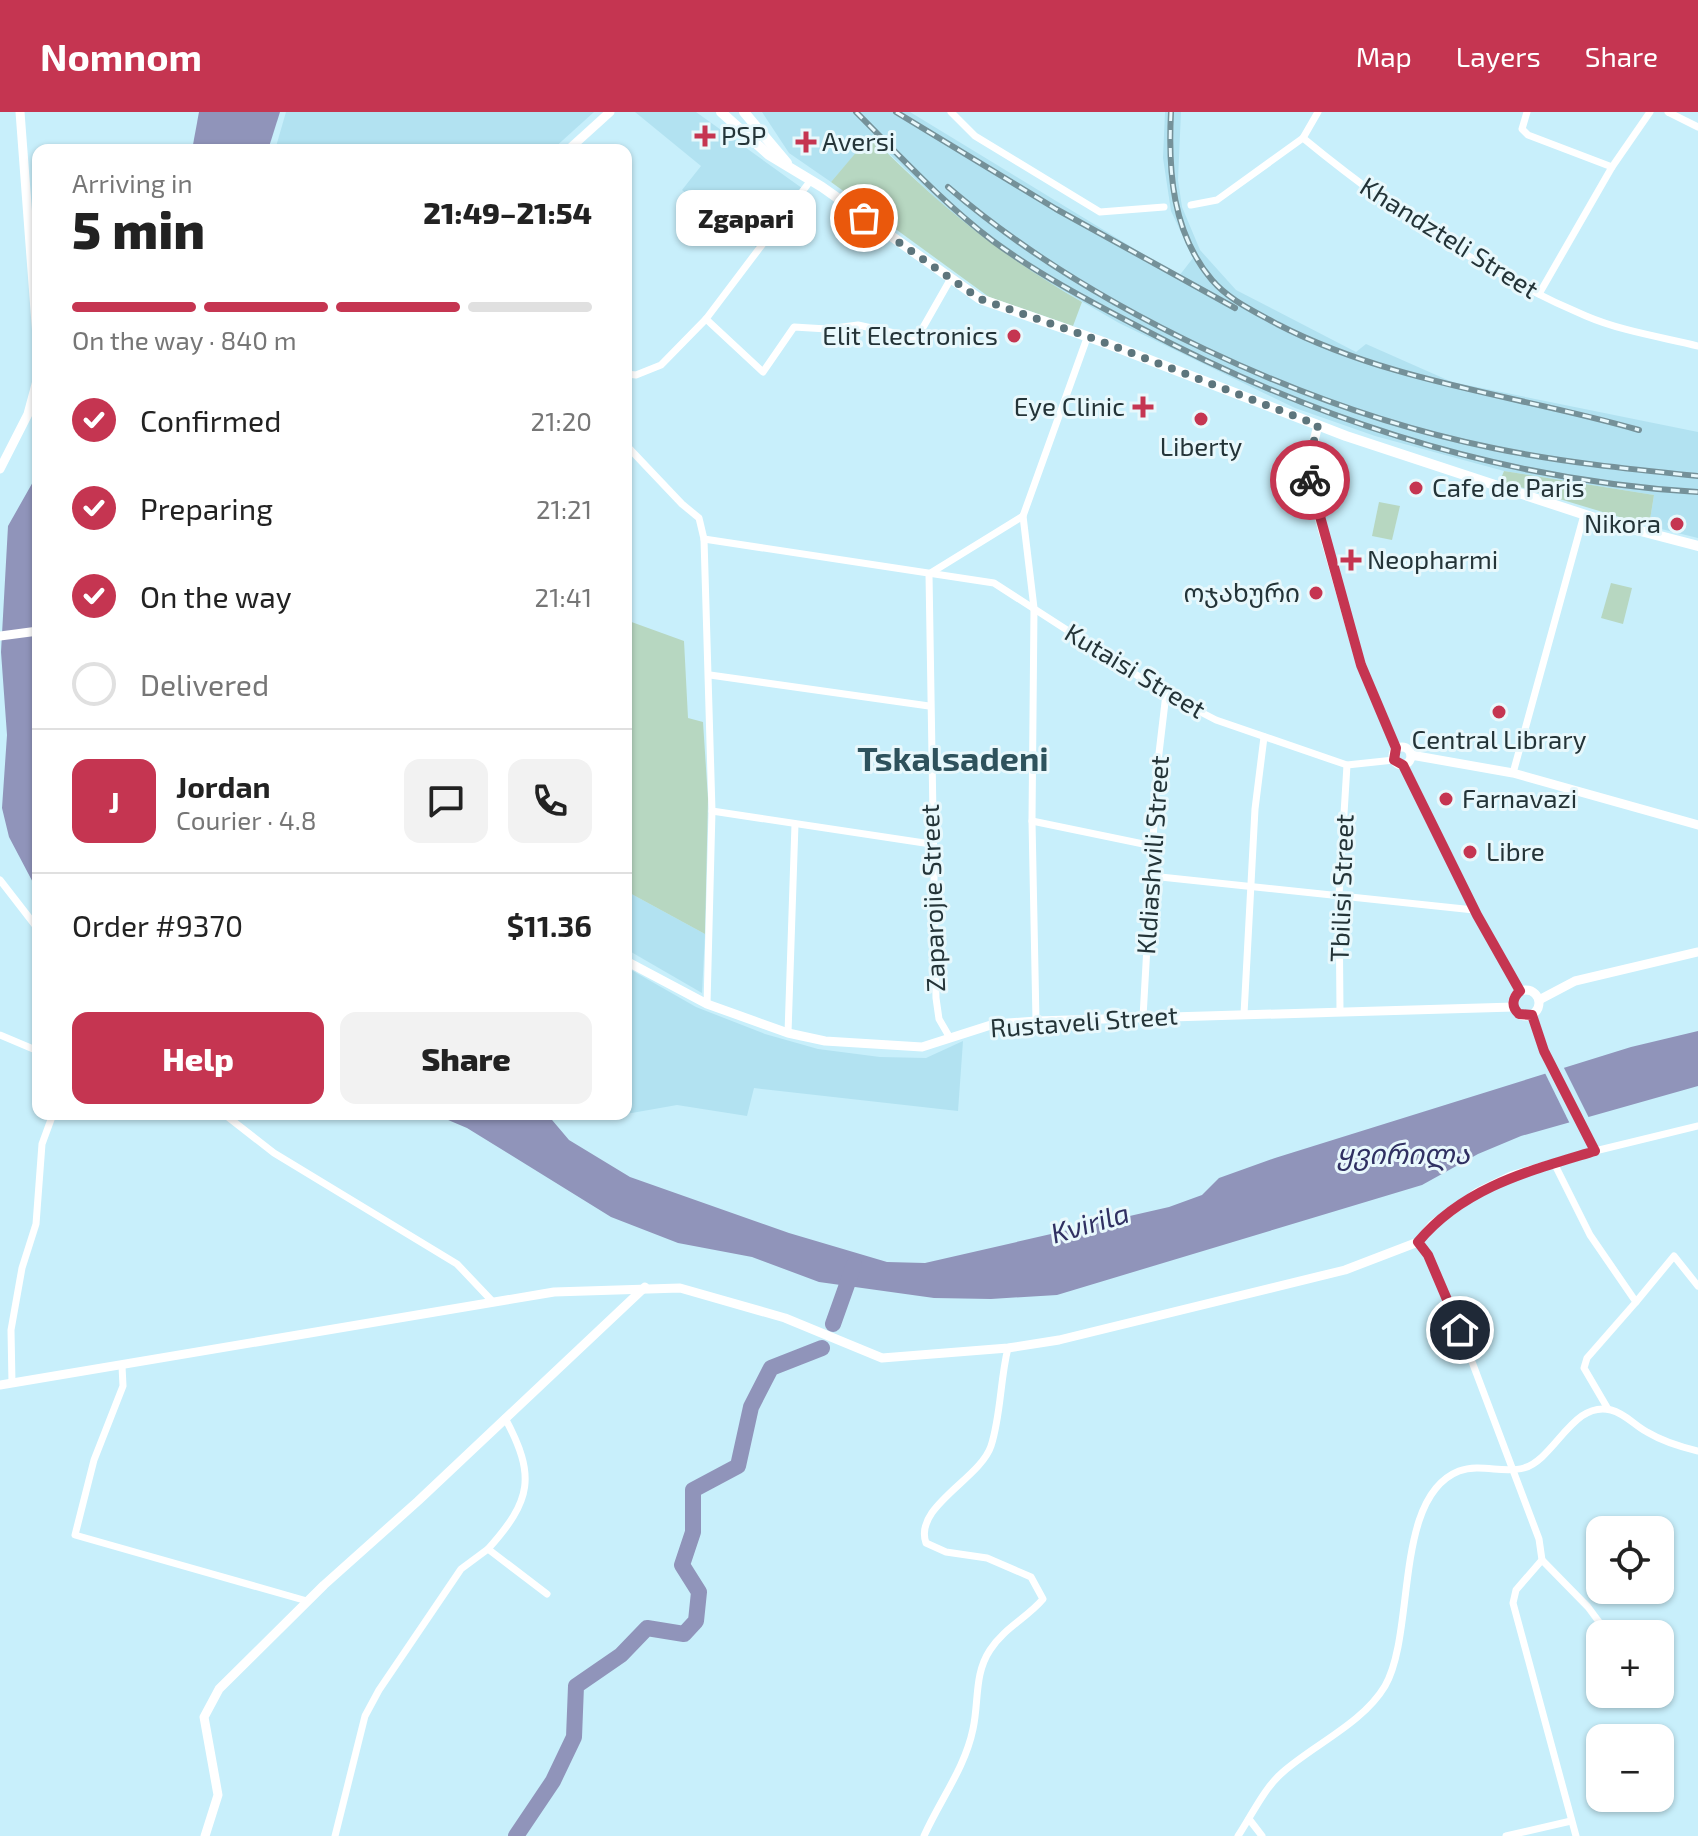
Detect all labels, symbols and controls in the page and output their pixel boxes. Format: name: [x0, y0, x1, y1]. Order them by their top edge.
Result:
text: Nomnom: [40, 33, 202, 79]
text: Map: [1356, 39, 1412, 73]
text: Layers: [1456, 39, 1541, 73]
text: Share: [1585, 39, 1658, 73]
place label: PSP: [721, 119, 766, 150]
place label: Aversi: [822, 125, 895, 156]
marker: PSP: [696, 127, 714, 145]
marker: Aversi: [797, 133, 815, 151]
text: Arriving in: [72, 167, 193, 198]
street label: Khandzteli Street: [1355, 170, 1545, 304]
pin: [830, 184, 898, 252]
callout: Zgapari: [676, 190, 816, 246]
text: 21:49–21:54: [423, 194, 592, 230]
icon: bag: [842, 196, 886, 240]
text: 5 min: [72, 197, 205, 259]
text: Zgapari: [698, 202, 794, 233]
place label: Elit Electronics: [822, 319, 998, 350]
text: On the way · 840 m: [72, 324, 297, 355]
marker: Elit Electronics: [1005, 327, 1023, 345]
place label: Eye Clinic: [1014, 390, 1125, 421]
marker: Eye Clinic: [1132, 396, 1154, 418]
icon: check: [72, 398, 116, 442]
text: Confirmed: [140, 402, 281, 438]
text: 21:20: [531, 405, 592, 436]
marker: Liberty: [1192, 410, 1210, 428]
place label: Liberty: [1160, 430, 1243, 461]
courier: [1270, 440, 1350, 520]
icon: bike: [1288, 458, 1332, 502]
place label: Cafe de Paris: [1432, 471, 1585, 502]
marker: Cafe de Paris: [1407, 479, 1425, 497]
icon: check: [72, 486, 116, 530]
text: Preparing: [140, 490, 273, 526]
text: 21:21: [536, 493, 592, 524]
place label: Nikora: [1584, 507, 1661, 538]
marker: Nikora: [1668, 515, 1686, 533]
place label: Neopharmi: [1367, 543, 1498, 574]
marker: Neopharmi: [1342, 551, 1360, 569]
icon: check: [72, 574, 116, 618]
place label: ოჯახური: [1183, 576, 1300, 608]
text: On the way: [140, 578, 292, 614]
text: 21:41: [535, 581, 592, 612]
marker: ოჯახური: [1307, 584, 1325, 602]
street label: Kutaisi Street: [1060, 616, 1212, 724]
text: Delivered: [140, 666, 269, 702]
marker: Central Library: [1490, 703, 1508, 721]
place label: Central Library: [1412, 723, 1587, 754]
district label: Tskalsadeni: [857, 737, 1049, 778]
street label: Kldiashvili Street: [1129, 754, 1174, 955]
button: chat: [404, 759, 488, 843]
button: phone: [508, 759, 592, 843]
text: Jordan: [176, 768, 271, 804]
place label: Farnavazi: [1462, 782, 1577, 813]
text: J: [108, 783, 120, 819]
marker: Farnavazi: [1437, 790, 1455, 808]
street label: Zaparojie Street: [913, 803, 950, 993]
text: Courier · 4.8: [176, 804, 317, 835]
street label: Tbilisi Street: [1322, 813, 1359, 963]
place label: Libre: [1486, 835, 1545, 866]
marker: Libre: [1461, 843, 1479, 861]
text: Order #9370: [72, 907, 243, 943]
text: $11.36: [507, 907, 592, 943]
street label: Rustaveli Street: [989, 998, 1179, 1043]
button: Help: [72, 1012, 324, 1104]
button: Share: [340, 1012, 592, 1104]
water label: ყვირილა: [1336, 1136, 1470, 1171]
water label: Kvirila: [1047, 1195, 1133, 1249]
pin: [1426, 1296, 1494, 1364]
icon: home: [1438, 1308, 1482, 1352]
map controls: [1586, 1516, 1674, 1812]
button: locate: [1586, 1516, 1674, 1604]
button: +: [1586, 1620, 1674, 1708]
button: −: [1586, 1724, 1674, 1812]

